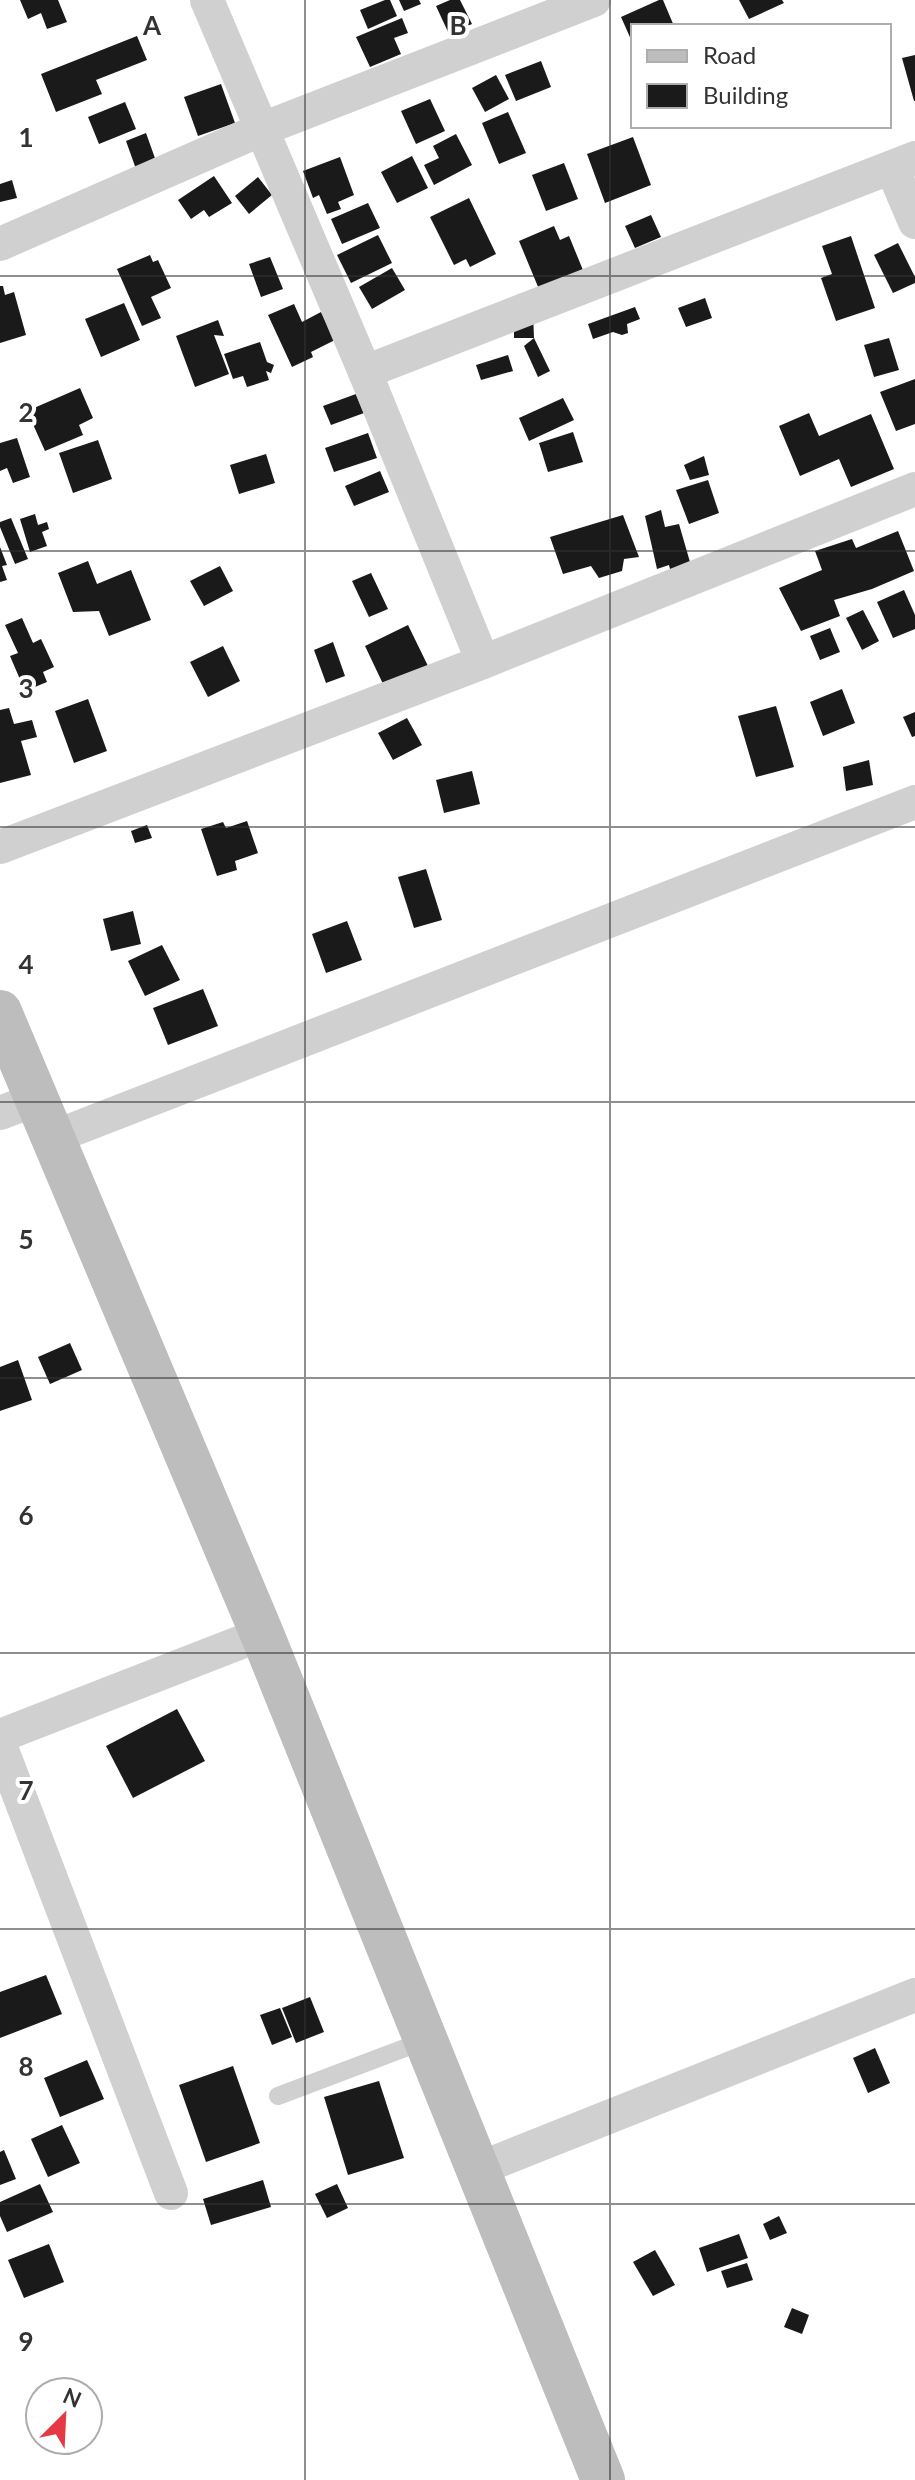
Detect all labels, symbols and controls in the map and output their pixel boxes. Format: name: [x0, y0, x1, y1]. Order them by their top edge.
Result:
text: A: [142, 9, 162, 41]
text: B: [449, 9, 467, 41]
legend: [631, 24, 891, 128]
text: Road: [703, 40, 756, 69]
text: Building: [703, 80, 788, 109]
text: 1: [18, 121, 34, 153]
text: 2: [18, 396, 34, 428]
text: 3: [18, 672, 34, 704]
text: 4: [18, 948, 34, 980]
text: 5: [18, 1223, 34, 1255]
text: 6: [18, 1499, 34, 1531]
text: 7: [18, 1774, 34, 1806]
text: 8: [18, 2050, 34, 2082]
text: 9: [18, 2325, 34, 2357]
north arrow: [24, 2376, 104, 2456]
text: N: [59, 2381, 86, 2413]

